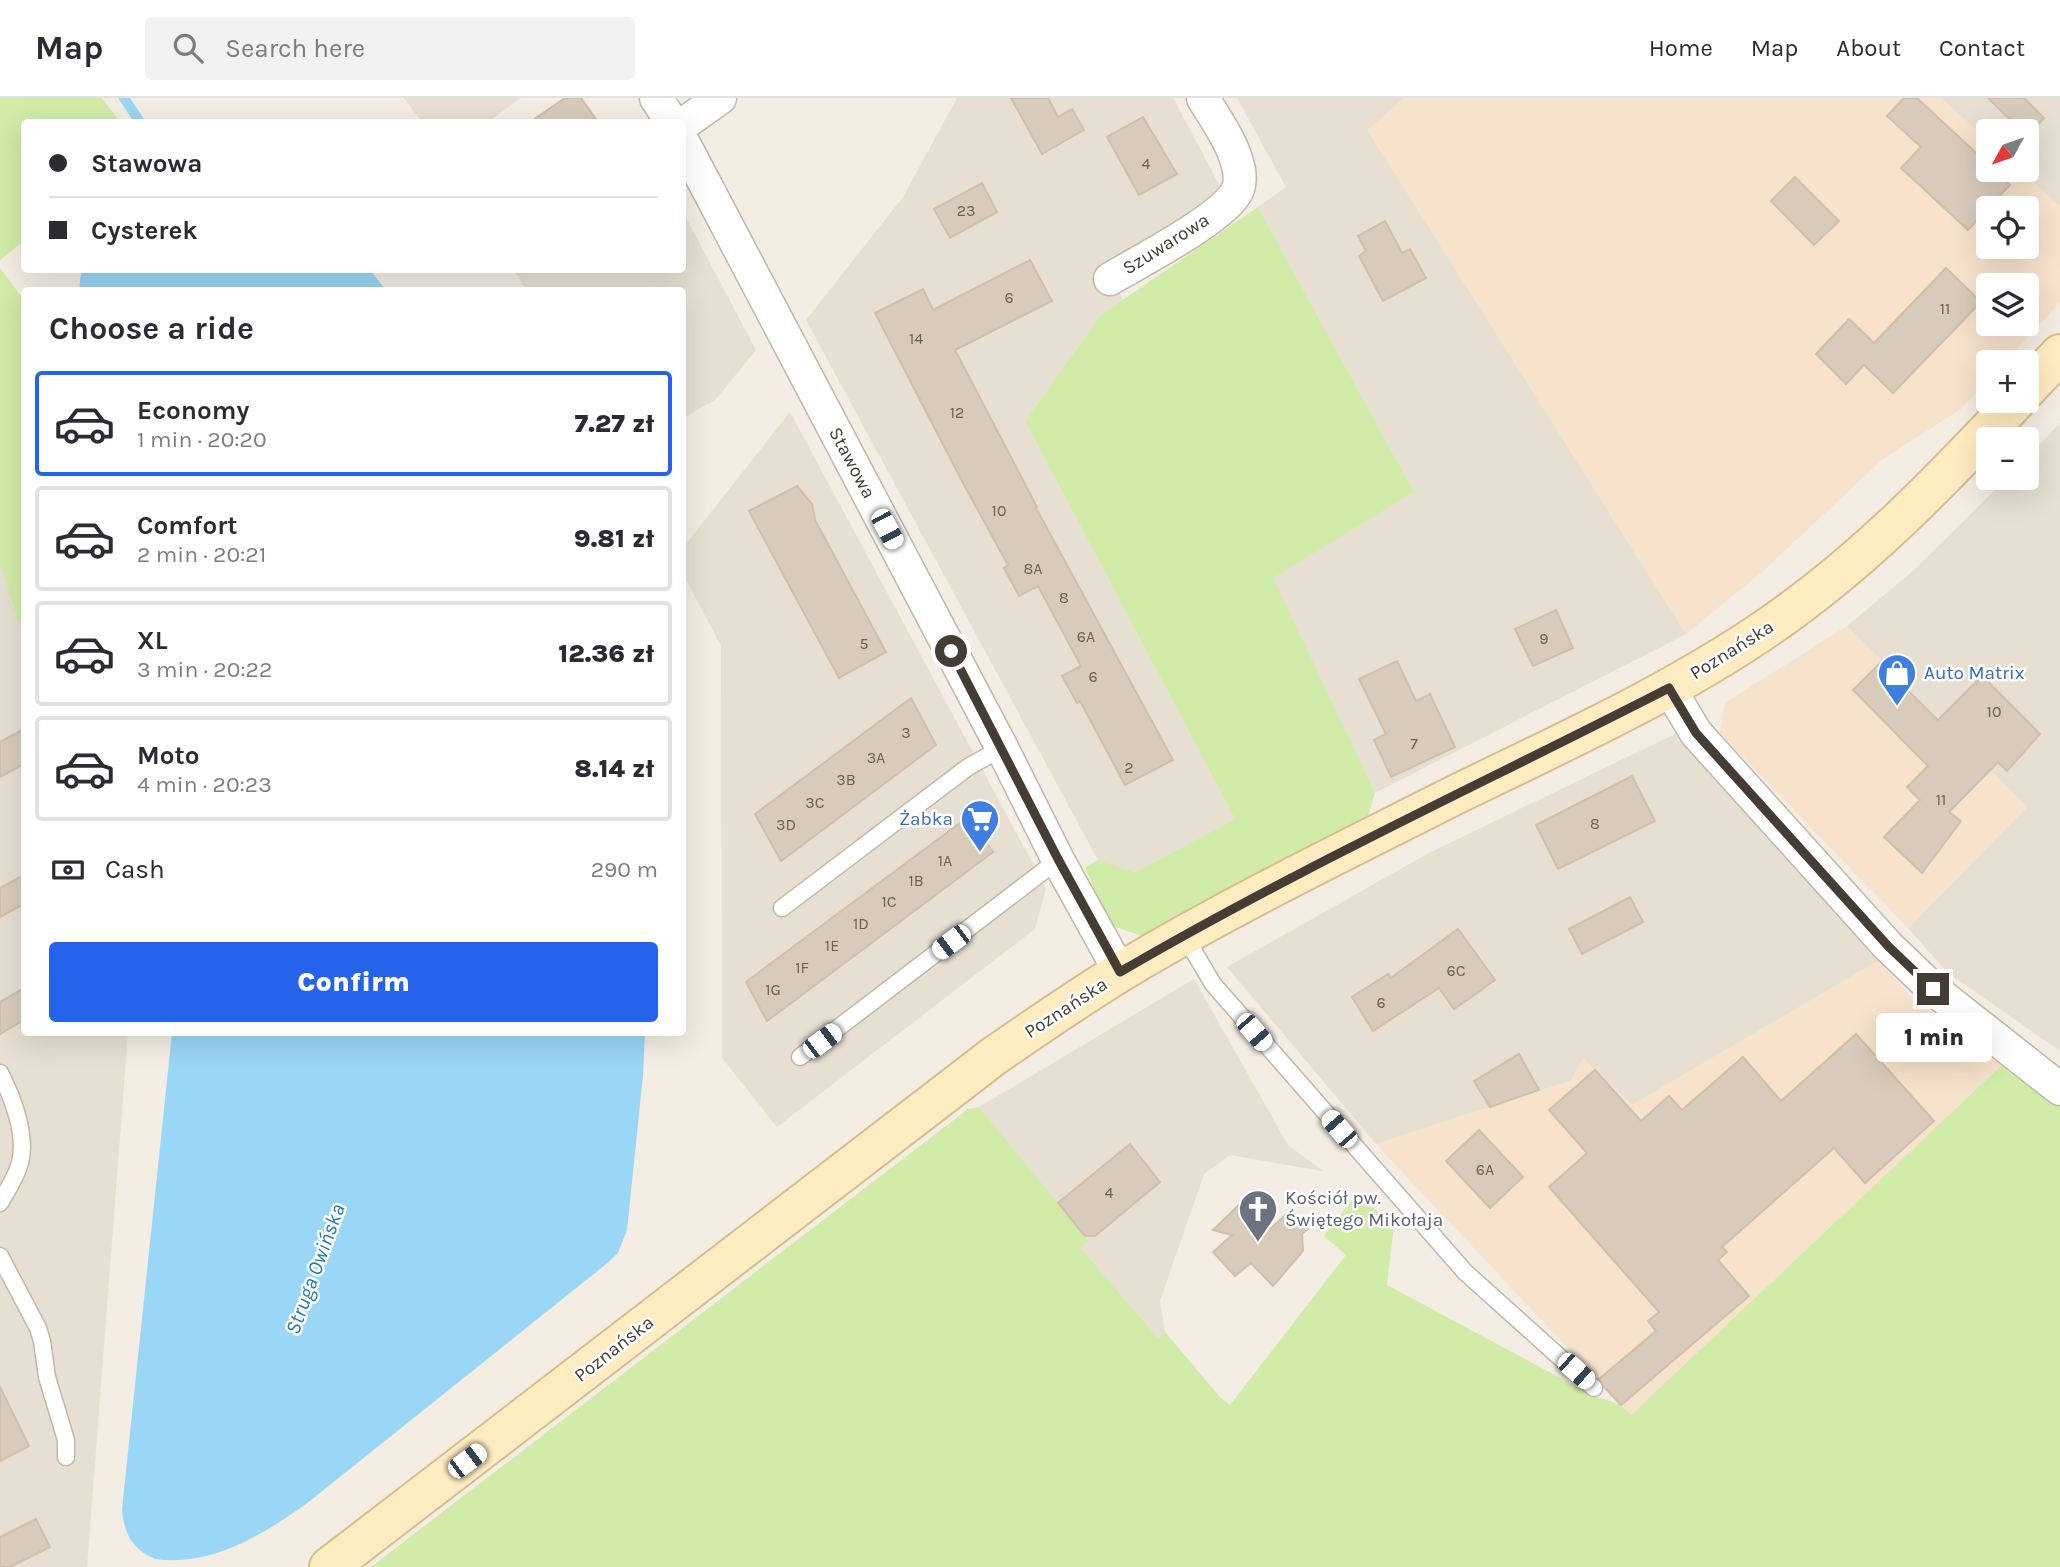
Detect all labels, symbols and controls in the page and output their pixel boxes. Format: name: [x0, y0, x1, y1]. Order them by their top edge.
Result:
search box: [145, 17, 635, 80]
text: Map: [35, 29, 103, 67]
icon: search: [169, 29, 207, 67]
text: Search here: [225, 33, 365, 64]
text: Home: [1649, 34, 1713, 62]
text: Map: [1751, 34, 1798, 62]
text: About: [1836, 34, 1901, 62]
text: Contact: [1939, 34, 2025, 62]
north arrow: [1976, 119, 2039, 182]
map controls: [1976, 119, 2039, 490]
text: Stawowa: [91, 148, 202, 179]
house number: 4: [1142, 154, 1151, 173]
button: locate: [1976, 196, 2039, 259]
house number: 23: [957, 201, 975, 220]
street label: Szuwarowa: [1119, 209, 1213, 279]
text: Cysterek: [91, 215, 198, 246]
button: layers: [1976, 273, 2039, 336]
house number: 6: [1004, 288, 1014, 307]
house number: 11: [1940, 299, 1950, 318]
text: Choose a ride: [49, 310, 254, 347]
house number: 14: [909, 329, 923, 348]
button: +: [1976, 350, 2039, 413]
icon: car: [53, 392, 116, 455]
text: Economy: [137, 395, 249, 426]
house number: 12: [950, 403, 964, 422]
text: 7.27 zł: [575, 408, 654, 439]
street label: Stawowa: [824, 424, 880, 502]
text: 1 min · 20:20: [137, 426, 267, 453]
button: −: [1976, 427, 2039, 490]
house number: 10: [992, 501, 1006, 520]
car: [868, 506, 907, 552]
icon: car: [53, 507, 116, 570]
text: Comfort: [137, 510, 238, 541]
text: 9.81 zł: [574, 523, 654, 554]
text: 2 min · 20:21: [137, 541, 266, 568]
house number: 8A: [1023, 559, 1043, 578]
house number: 8: [1059, 588, 1069, 607]
street label: Poznańska: [1686, 616, 1778, 684]
icon: car: [53, 622, 116, 685]
text: XL: [137, 625, 168, 656]
house number: 6A: [1077, 627, 1095, 646]
house number: 9: [1539, 629, 1549, 648]
house number: 5: [859, 634, 869, 653]
route start: [935, 635, 967, 667]
text: 12.36 zł: [558, 638, 654, 669]
shop icon: Auto Matrix: [1876, 652, 1918, 707]
text: 3 min · 20:22: [137, 656, 272, 683]
place label: Auto Matrix: [1924, 662, 2025, 684]
house number: 6: [1088, 667, 1098, 686]
house number: 10: [1987, 702, 2001, 721]
house number: 3: [901, 723, 911, 742]
house number: 7: [1410, 734, 1418, 753]
icon: car: [53, 737, 116, 800]
text: Moto: [137, 740, 199, 771]
house number: 3A: [867, 748, 885, 767]
text: 8.14 zł: [574, 753, 654, 784]
house number: 2: [1124, 758, 1134, 777]
house number: 3B: [836, 770, 856, 789]
text: 4 min · 20:23: [137, 771, 272, 798]
house number: 11: [1936, 790, 1946, 809]
house number: 3C: [805, 793, 825, 812]
supermarket icon: Żabka: [959, 798, 1001, 853]
place label: Żabka: [899, 808, 953, 830]
house number: 8: [1590, 814, 1600, 833]
house number: 3D: [776, 815, 796, 834]
icon: cash: [49, 851, 87, 889]
house number: 1A: [938, 851, 952, 870]
text: Cash: [105, 854, 165, 885]
text: 290 m: [591, 856, 658, 883]
house number: 1B: [908, 871, 924, 890]
house number: 1C: [881, 892, 897, 911]
house number: 1D: [853, 914, 869, 933]
car: [928, 921, 975, 963]
house number: 1E: [825, 936, 839, 955]
button: Confirm: [49, 942, 658, 1022]
house number: 1F: [795, 958, 809, 977]
house number: 6C: [1447, 961, 1466, 980]
street label: Poznańska: [1020, 973, 1112, 1043]
route end: [1917, 973, 1949, 1005]
house number: 1G: [765, 980, 781, 999]
house number: 6: [1376, 993, 1386, 1012]
car: [1233, 1009, 1276, 1055]
callout: 1 min: [1875, 1014, 1991, 1062]
car: [799, 1020, 846, 1062]
text: 1 min: [1904, 1024, 1964, 1051]
car: [1318, 1106, 1361, 1152]
house number: 6A: [1476, 1160, 1494, 1179]
house number: 4: [1105, 1183, 1114, 1202]
place label: Kościół pw. Świętego Mikołaja: [1285, 1187, 1443, 1231]
church icon: Kościół pw. Świętego Mikołaja: [1237, 1188, 1279, 1243]
water label: Struga Owińska: [280, 1201, 350, 1337]
street label: Poznańska: [570, 1311, 658, 1387]
car: [1554, 1349, 1599, 1393]
car: [444, 1440, 491, 1482]

